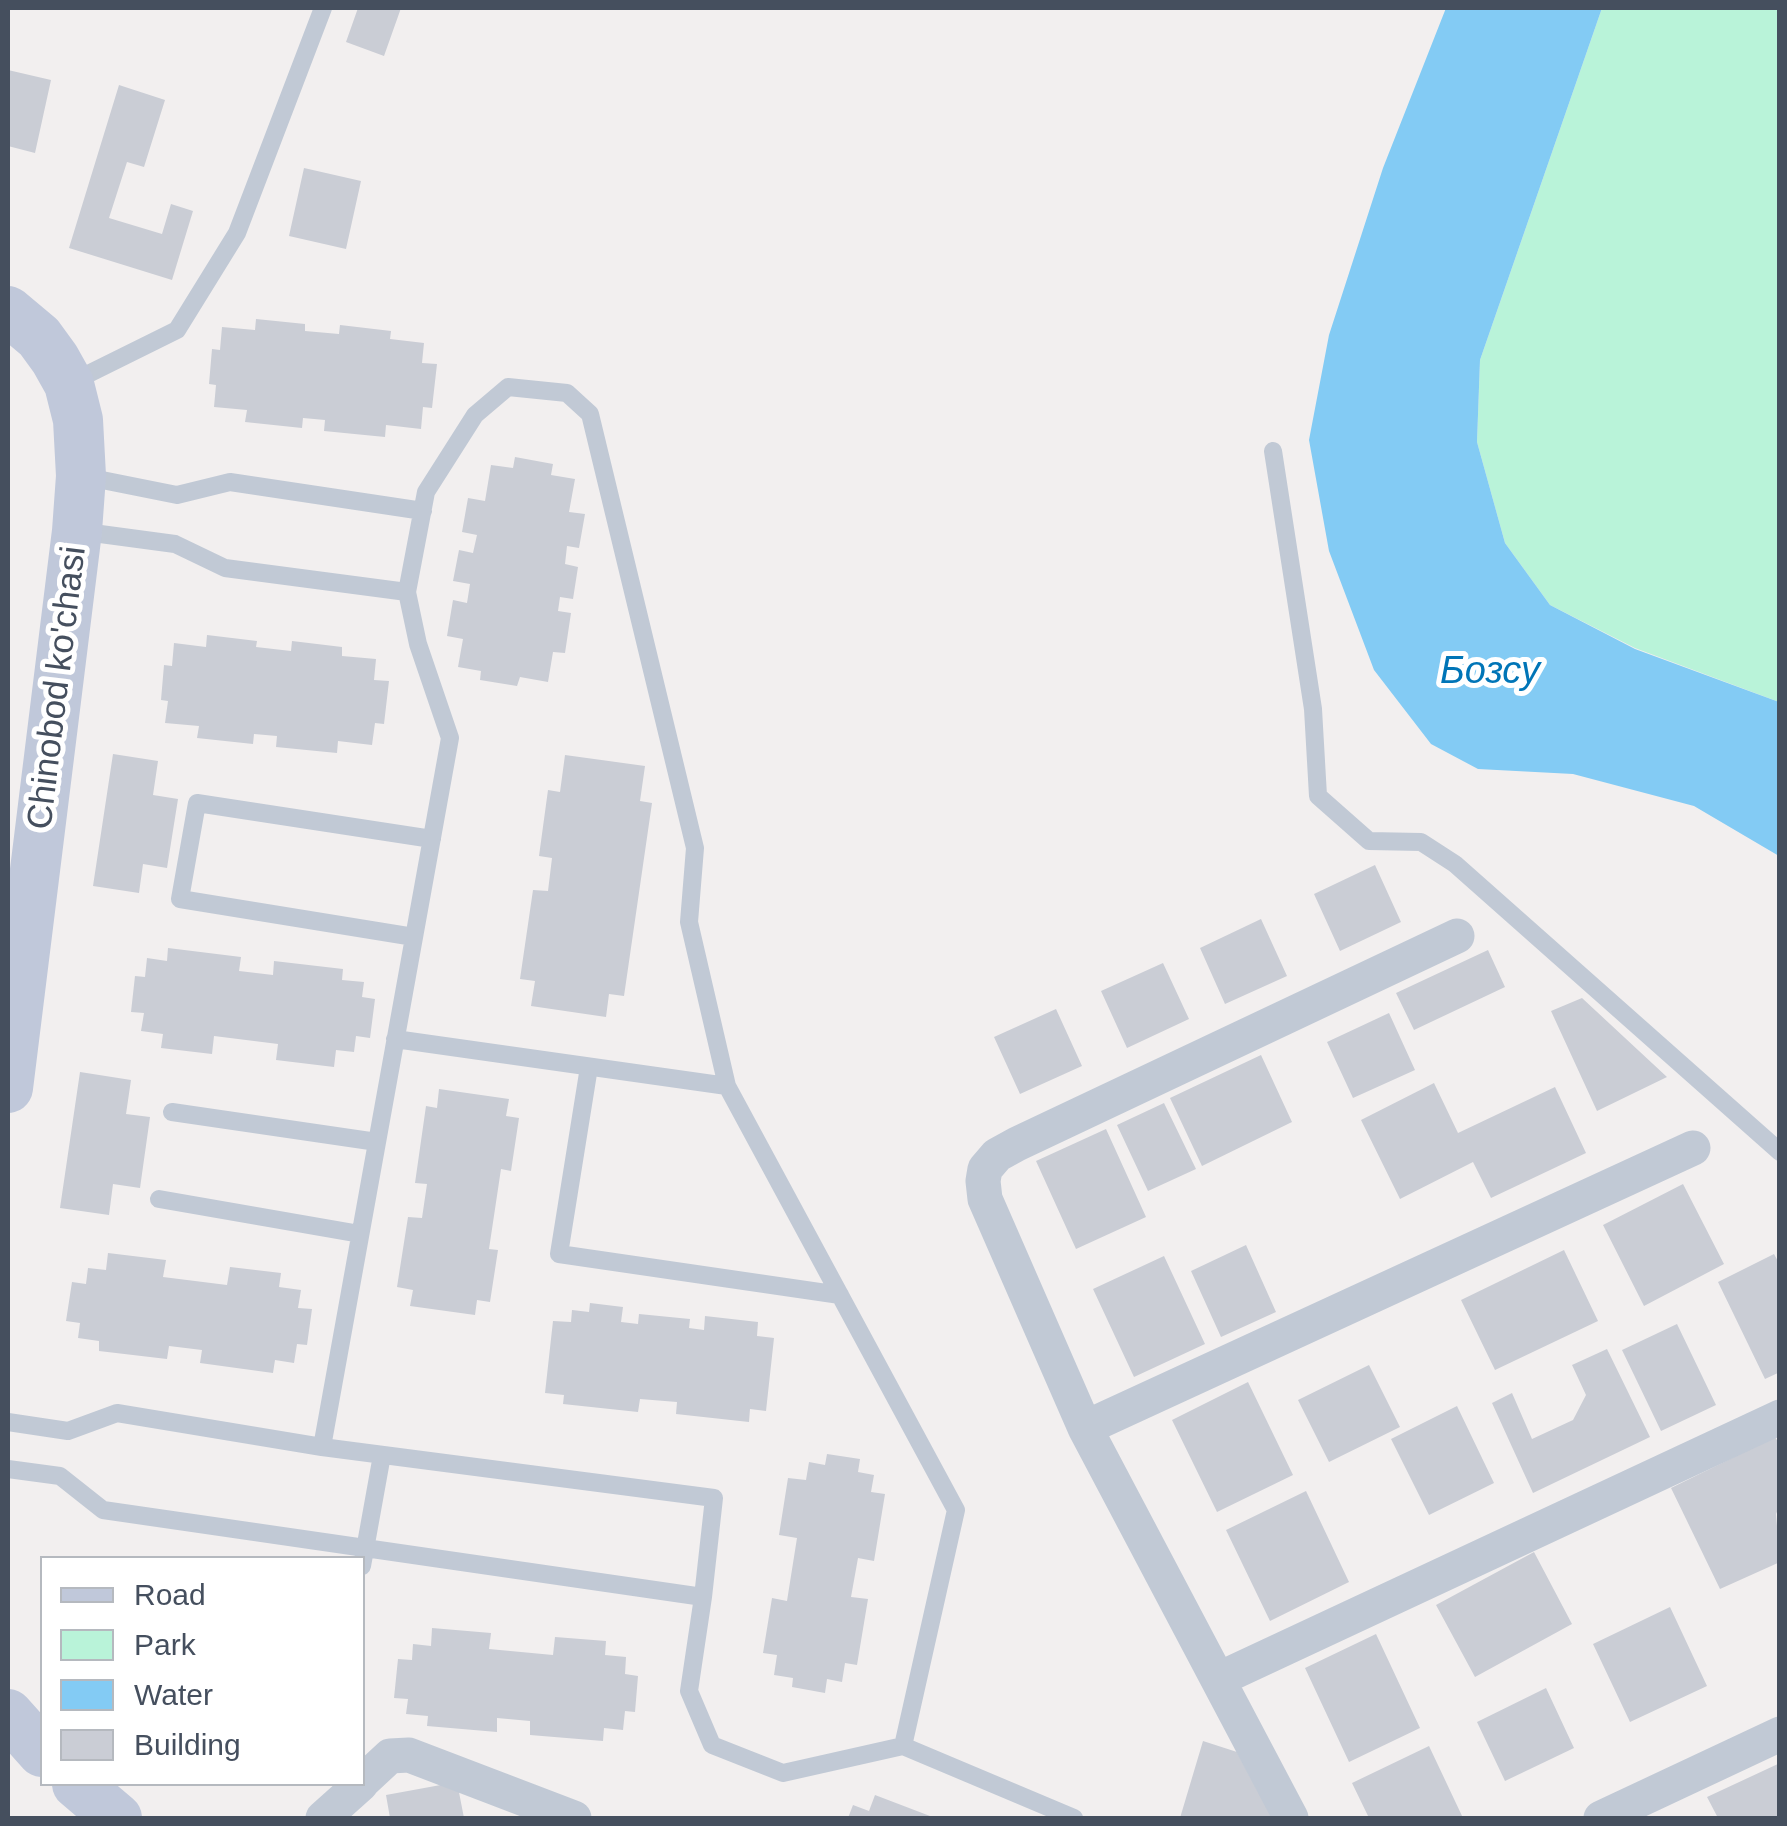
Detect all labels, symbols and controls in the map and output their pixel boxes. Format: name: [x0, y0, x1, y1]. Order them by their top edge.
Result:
street label: Chinobod ko'chasi: [20, 544, 96, 832]
water label: Бозсу: [1440, 649, 1540, 695]
legend: [40, 1556, 365, 1786]
text: Road: [134, 1578, 206, 1611]
text: Park: [134, 1628, 196, 1661]
text: Water: [134, 1678, 213, 1711]
text: Building: [134, 1728, 241, 1761]

